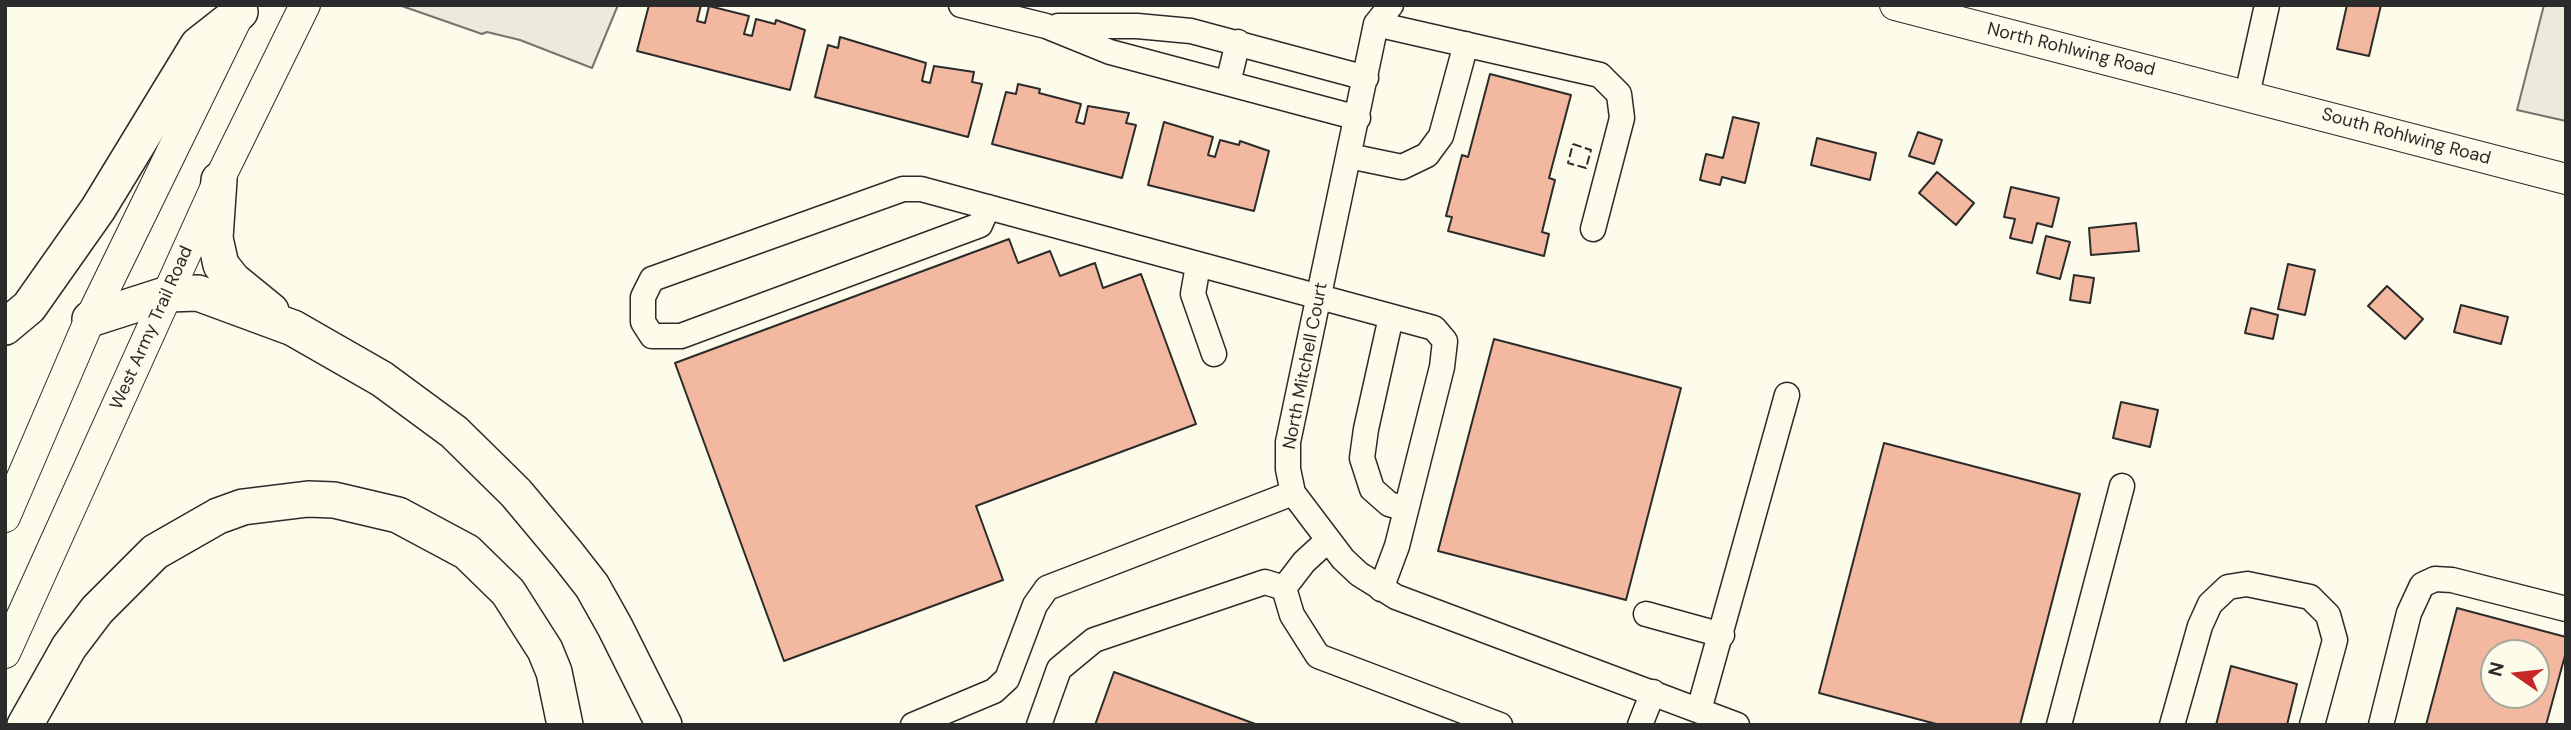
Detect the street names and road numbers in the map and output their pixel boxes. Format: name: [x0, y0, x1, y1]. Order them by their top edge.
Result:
street label: North Rohlwing Road: [1985, 19, 2157, 81]
street label: South Rohlwing Road: [2319, 104, 2493, 170]
street label: West Army Trail Road: [106, 243, 198, 413]
street label: North Mitchell Court: [1279, 281, 1333, 451]

